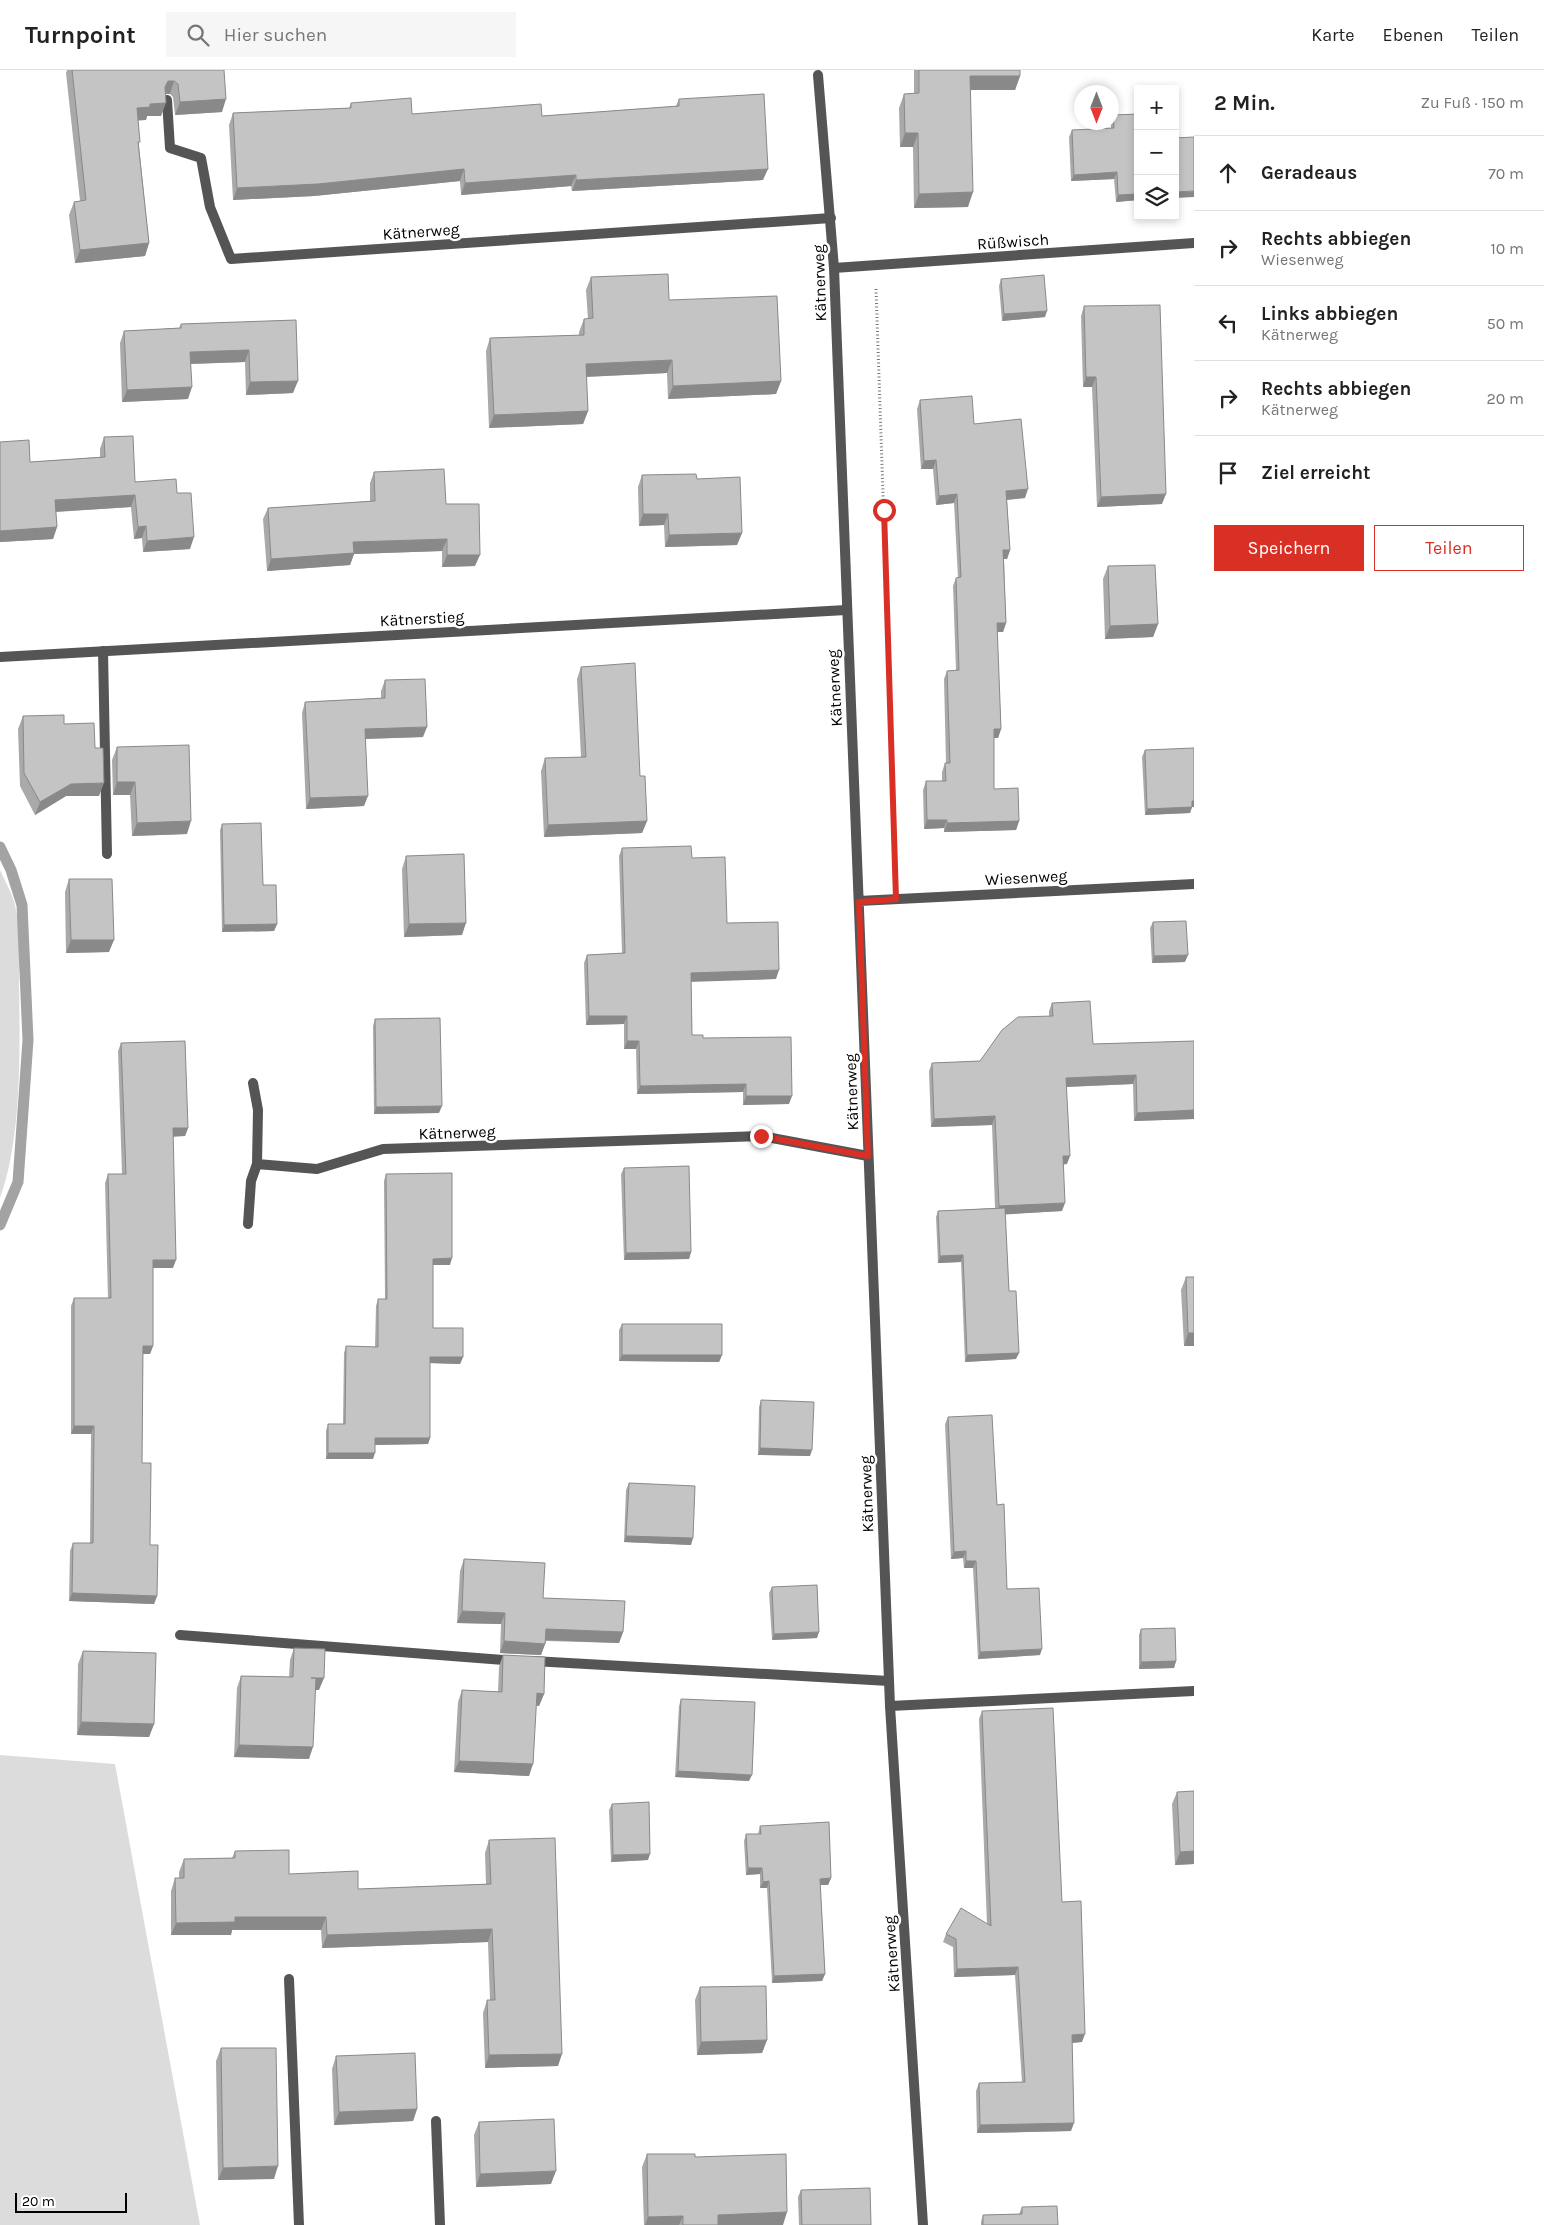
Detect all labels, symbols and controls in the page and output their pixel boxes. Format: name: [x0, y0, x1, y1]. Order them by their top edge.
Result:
search box: [166, 12, 516, 57]
text: Turnpoint: [25, 21, 136, 49]
icon: search: [184, 21, 212, 49]
text: Hier suchen: [224, 24, 327, 46]
text: Karte: [1311, 24, 1355, 46]
text: Ebenen: [1383, 24, 1444, 46]
text: Teilen: [1472, 24, 1519, 46]
north arrow: [1074, 85, 1119, 130]
map controls: [1134, 85, 1179, 220]
button: +: [1134, 85, 1179, 130]
text: 2 Min.: [1214, 91, 1275, 115]
text: Zu Fuß · 150 m: [1421, 93, 1524, 112]
button: −: [1134, 130, 1179, 175]
icon: ahead: [1214, 159, 1242, 187]
text: Geradeaus: [1261, 162, 1357, 184]
text: 70 m: [1488, 164, 1524, 183]
button: layers: [1134, 175, 1179, 220]
street label: Kätnerweg: [382, 219, 460, 244]
text: Rechts abbiegen: [1261, 228, 1411, 250]
street label: Rüßwisch: [976, 230, 1050, 253]
icon: right: [1214, 234, 1242, 262]
text: 10 m: [1490, 239, 1524, 258]
street label: Kätnerweg: [809, 244, 830, 322]
text: Wiesenweg: [1261, 250, 1343, 269]
text: Links abbiegen: [1261, 303, 1398, 325]
icon: left: [1214, 309, 1242, 337]
text: 50 m: [1487, 314, 1524, 333]
text: Kätnerweg: [1261, 325, 1338, 344]
text: Rechts abbiegen: [1261, 378, 1411, 400]
icon: right: [1214, 384, 1242, 412]
text: 20 m: [1486, 389, 1524, 408]
text: Kätnerweg: [1261, 400, 1338, 419]
icon: arrive: [1214, 459, 1242, 487]
text: Ziel erreicht: [1261, 462, 1371, 484]
route start: [873, 499, 896, 522]
button: Speichern: [1214, 525, 1364, 571]
button: Teilen: [1374, 525, 1524, 571]
street label: Kätnerstieg: [379, 607, 465, 630]
street label: Kätnerweg: [823, 649, 846, 727]
street label: Wiesenweg: [984, 866, 1068, 889]
street label: Kätnerweg: [841, 1053, 862, 1131]
street label: Kätnerweg: [418, 1122, 496, 1143]
route end: [750, 1125, 773, 1148]
street label: Kätnerweg: [856, 1455, 877, 1533]
street label: Kätnerweg: [879, 1915, 904, 1993]
scale bar: [15, 2190, 128, 2213]
text: 20 m: [22, 2193, 55, 2210]

